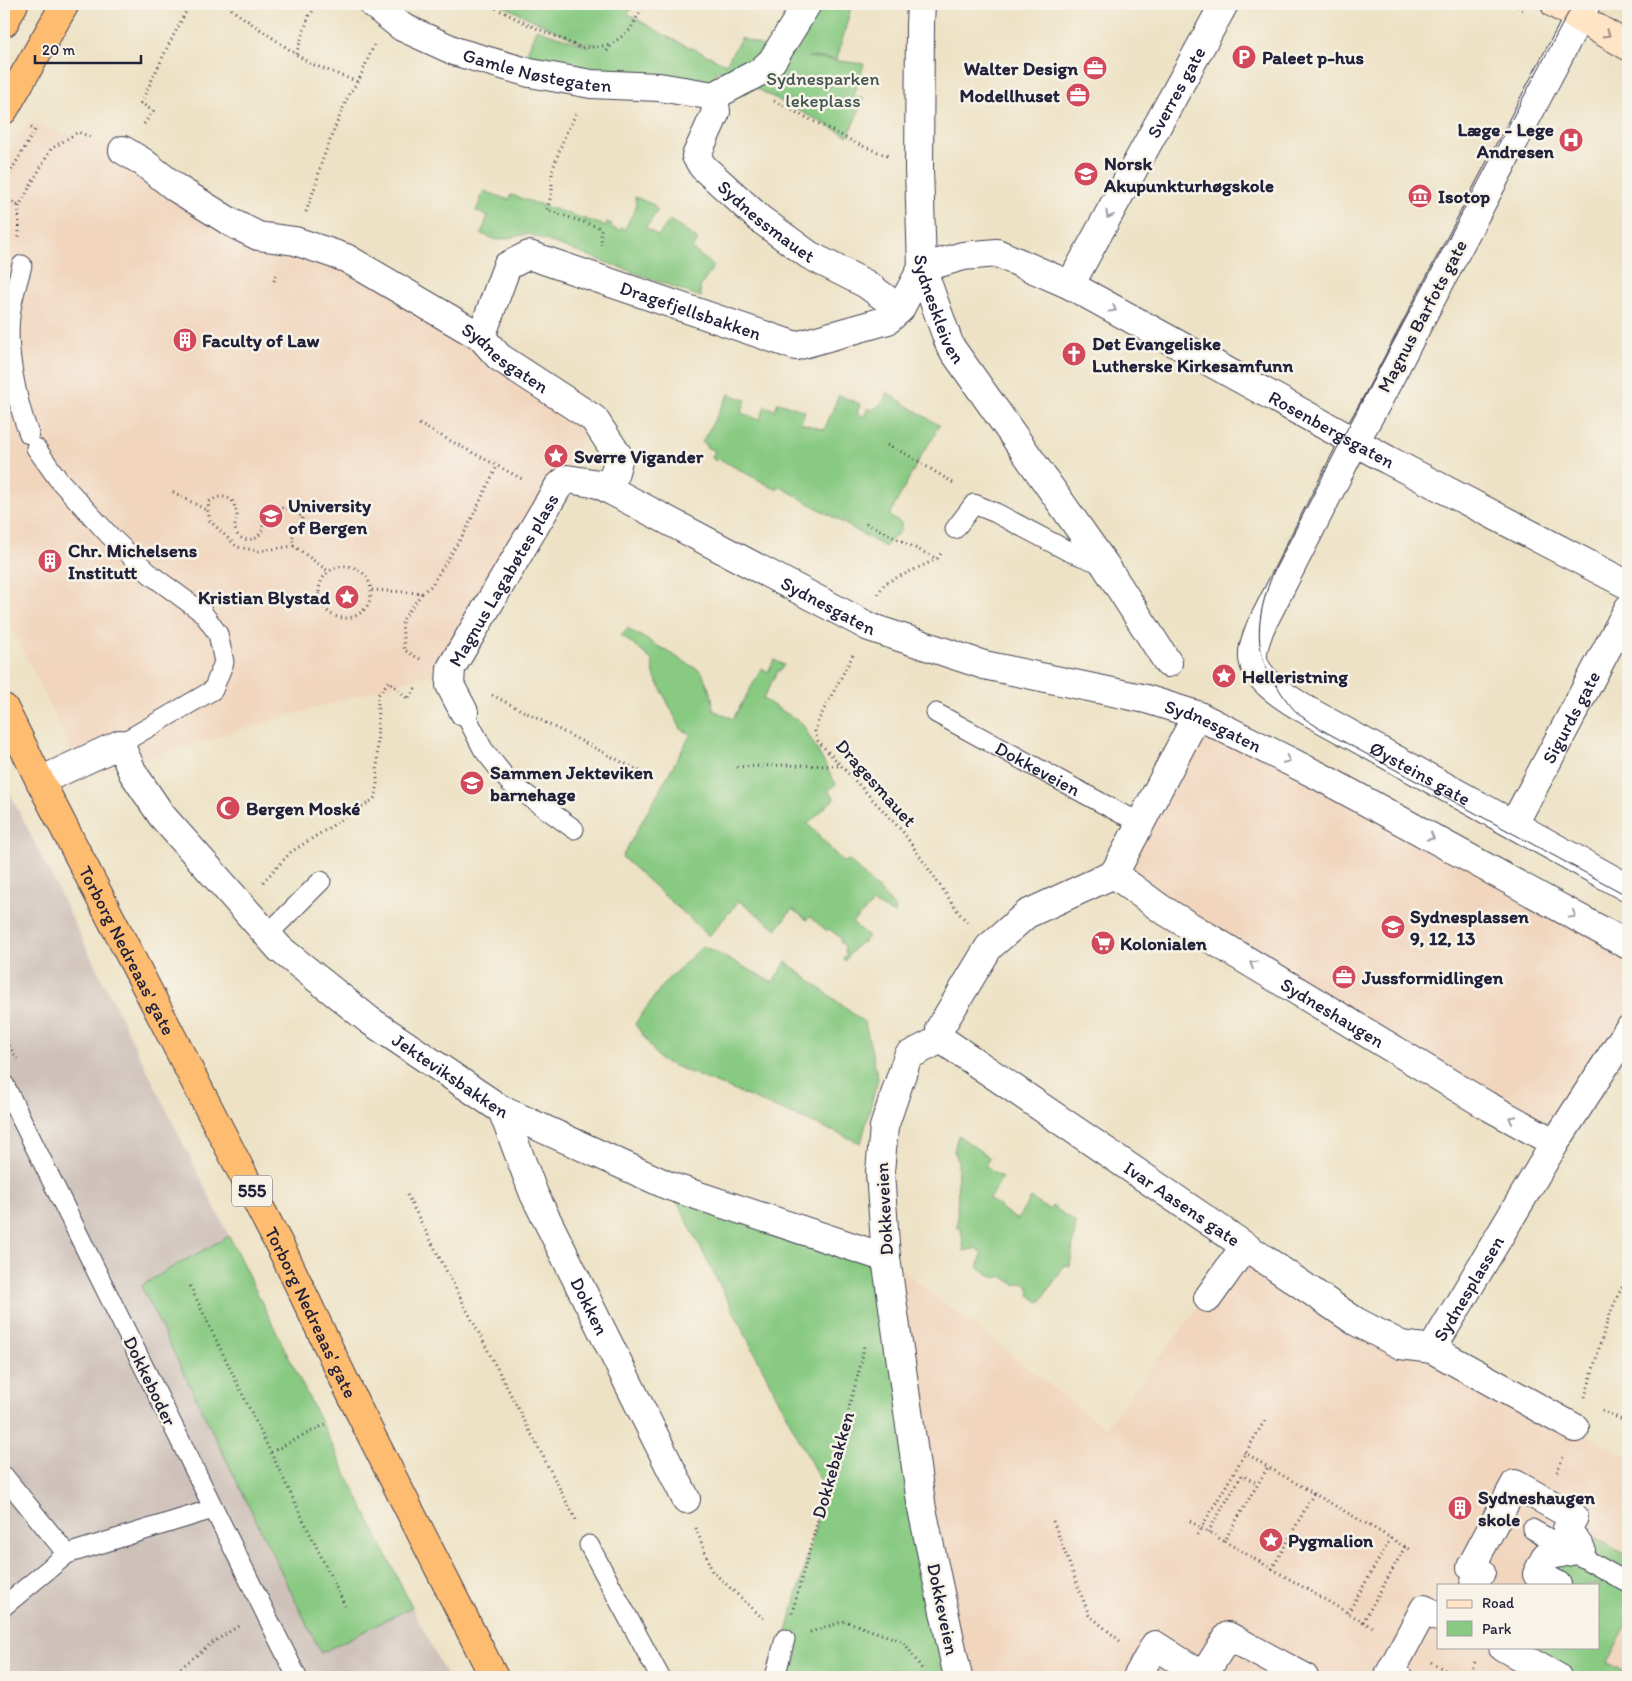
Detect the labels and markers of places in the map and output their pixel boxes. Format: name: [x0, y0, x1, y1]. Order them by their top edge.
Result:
parking icon: Paleet p-hus: [1231, 44, 1257, 70]
place label: Paleet p-hus: [1262, 46, 1364, 69]
office icon: Walter Design: [1082, 55, 1108, 81]
place label: Walter Design: [964, 57, 1078, 80]
office icon: Modellhuset: [1065, 82, 1091, 108]
place label: Modellhuset: [960, 84, 1060, 107]
place label: Læge - Lege Andresen: [1458, 118, 1555, 163]
hospital icon: Læge - Lege Andresen: [1558, 127, 1584, 153]
place label: Norsk Akupunkturhøgskole: [1103, 152, 1274, 197]
school or university icon: Norsk Akupunkturhøgskole: [1073, 161, 1099, 187]
museum icon: Isotop: [1407, 183, 1433, 209]
place label: Isotop: [1438, 185, 1490, 208]
building icon: Faculty of Law: [172, 327, 198, 353]
place label: Faculty of Law: [202, 329, 320, 352]
place label: Det Evangeliske Lutherske Kirkesamfunn: [1092, 332, 1293, 377]
church icon: Det Evangeliske Lutherske Kirkesamfunn: [1061, 341, 1087, 367]
place icon: Sverre Vigander: [543, 443, 569, 469]
place label: Sverre Vigander: [574, 445, 704, 468]
place label: University of Bergen: [288, 494, 372, 539]
school or university icon: University of Bergen: [258, 503, 284, 529]
place label: Chr. Michelsens Institutt: [68, 539, 198, 584]
building icon: Chr. Michelsens Institutt: [37, 548, 63, 574]
place icon: Kristian Blystad: [334, 584, 360, 610]
place label: Kristian Blystad: [198, 586, 331, 609]
place icon: Helleristning: [1211, 663, 1237, 689]
place label: Helleristning: [1242, 665, 1348, 688]
place label: Sammen Jekteviken barnehage: [490, 761, 654, 806]
school or university icon: Sammen Jekteviken barnehage: [459, 770, 485, 796]
mosque icon: Bergen Moské: [215, 795, 241, 821]
place label: Bergen Moské: [246, 797, 360, 820]
place label: Sydnesplassen 9, 12, 13: [1410, 905, 1529, 950]
school or university icon: Sydnesplassen 9, 12, 13: [1380, 914, 1406, 940]
supermarket icon: Kolonialen: [1090, 930, 1116, 956]
place label: Kolonialen: [1120, 932, 1207, 955]
office icon: Jussformidlingen: [1331, 964, 1357, 990]
place label: Jussformidlingen: [1361, 966, 1504, 989]
place label: Sydneshaugen skole: [1478, 1486, 1595, 1531]
building icon: Sydneshaugen skole: [1447, 1495, 1473, 1521]
place icon: Pygmalion: [1258, 1527, 1284, 1553]
place label: Pygmalion: [1288, 1529, 1374, 1552]

